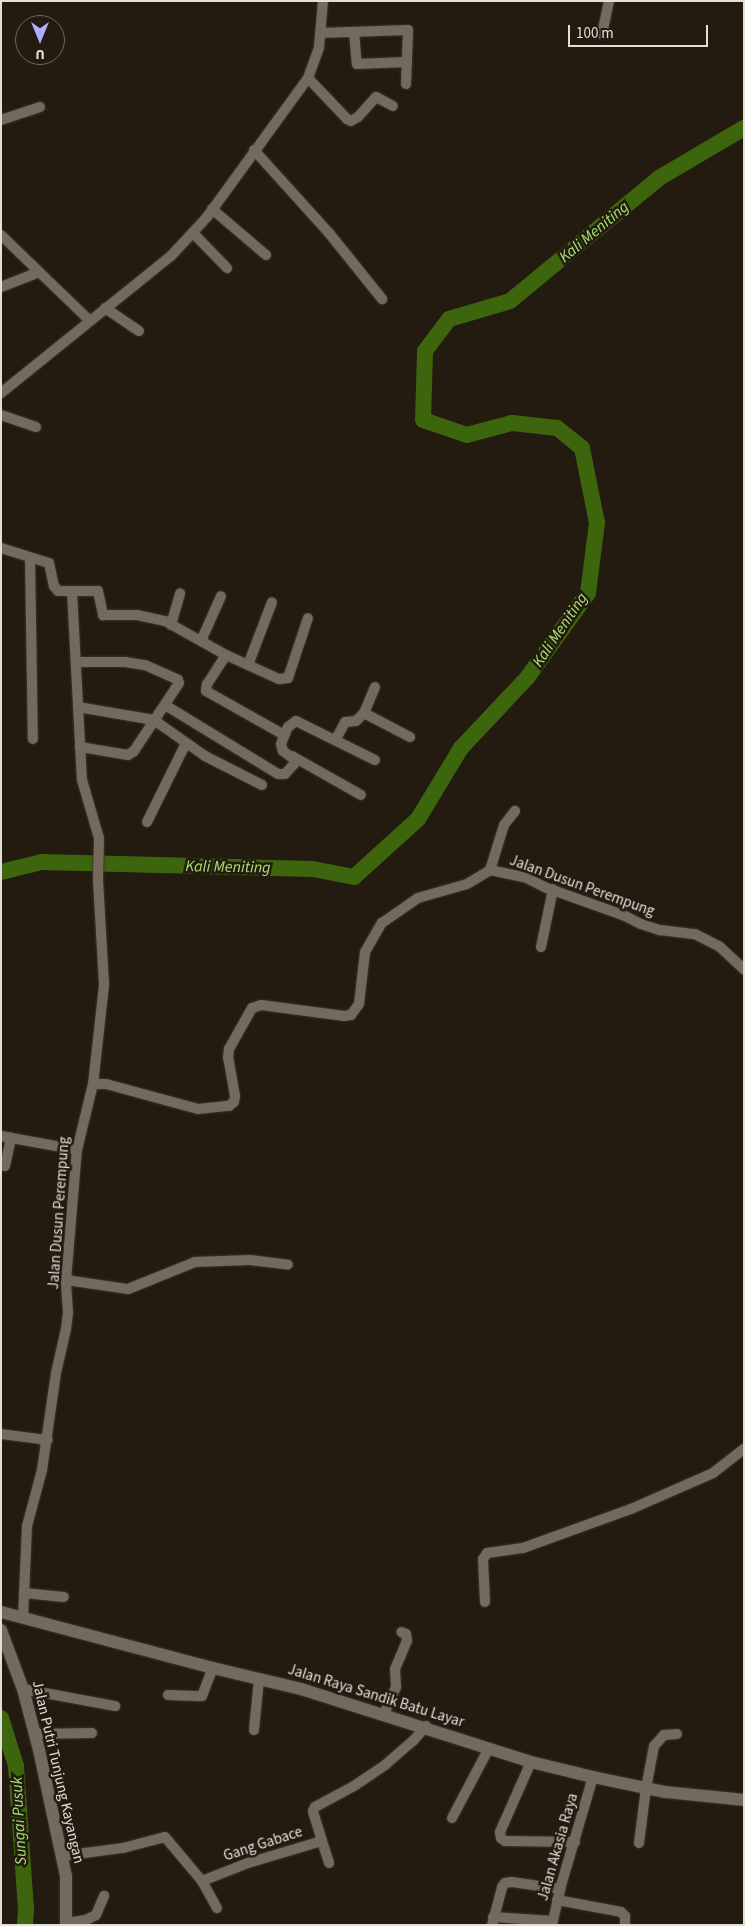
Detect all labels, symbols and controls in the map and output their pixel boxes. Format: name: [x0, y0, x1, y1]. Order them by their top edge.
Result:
north arrow: [15, 15, 65, 65]
scale bar: [570, 15, 710, 47]
text: 100 m: [576, 23, 614, 44]
text: U: [35, 44, 45, 64]
water label: Kali Meniting: [555, 197, 633, 267]
water label: Kali Meniting: [528, 589, 592, 671]
street label: Jalan Dusun Perempung: [507, 851, 657, 921]
water label: Kali Meniting: [185, 857, 271, 877]
street label: Jalan Dusun Perempung: [45, 1136, 73, 1290]
street label: Jalan Raya Sandik Batu Layar: [286, 1661, 466, 1731]
street label: Jalan Putri Tunjung Kayangan: [28, 1679, 88, 1865]
water label: Sungai Pusuk: [7, 1776, 31, 1866]
street label: Jalan Akasia Raya: [534, 1791, 582, 1903]
street label: Gang Gabace: [221, 1823, 305, 1865]

